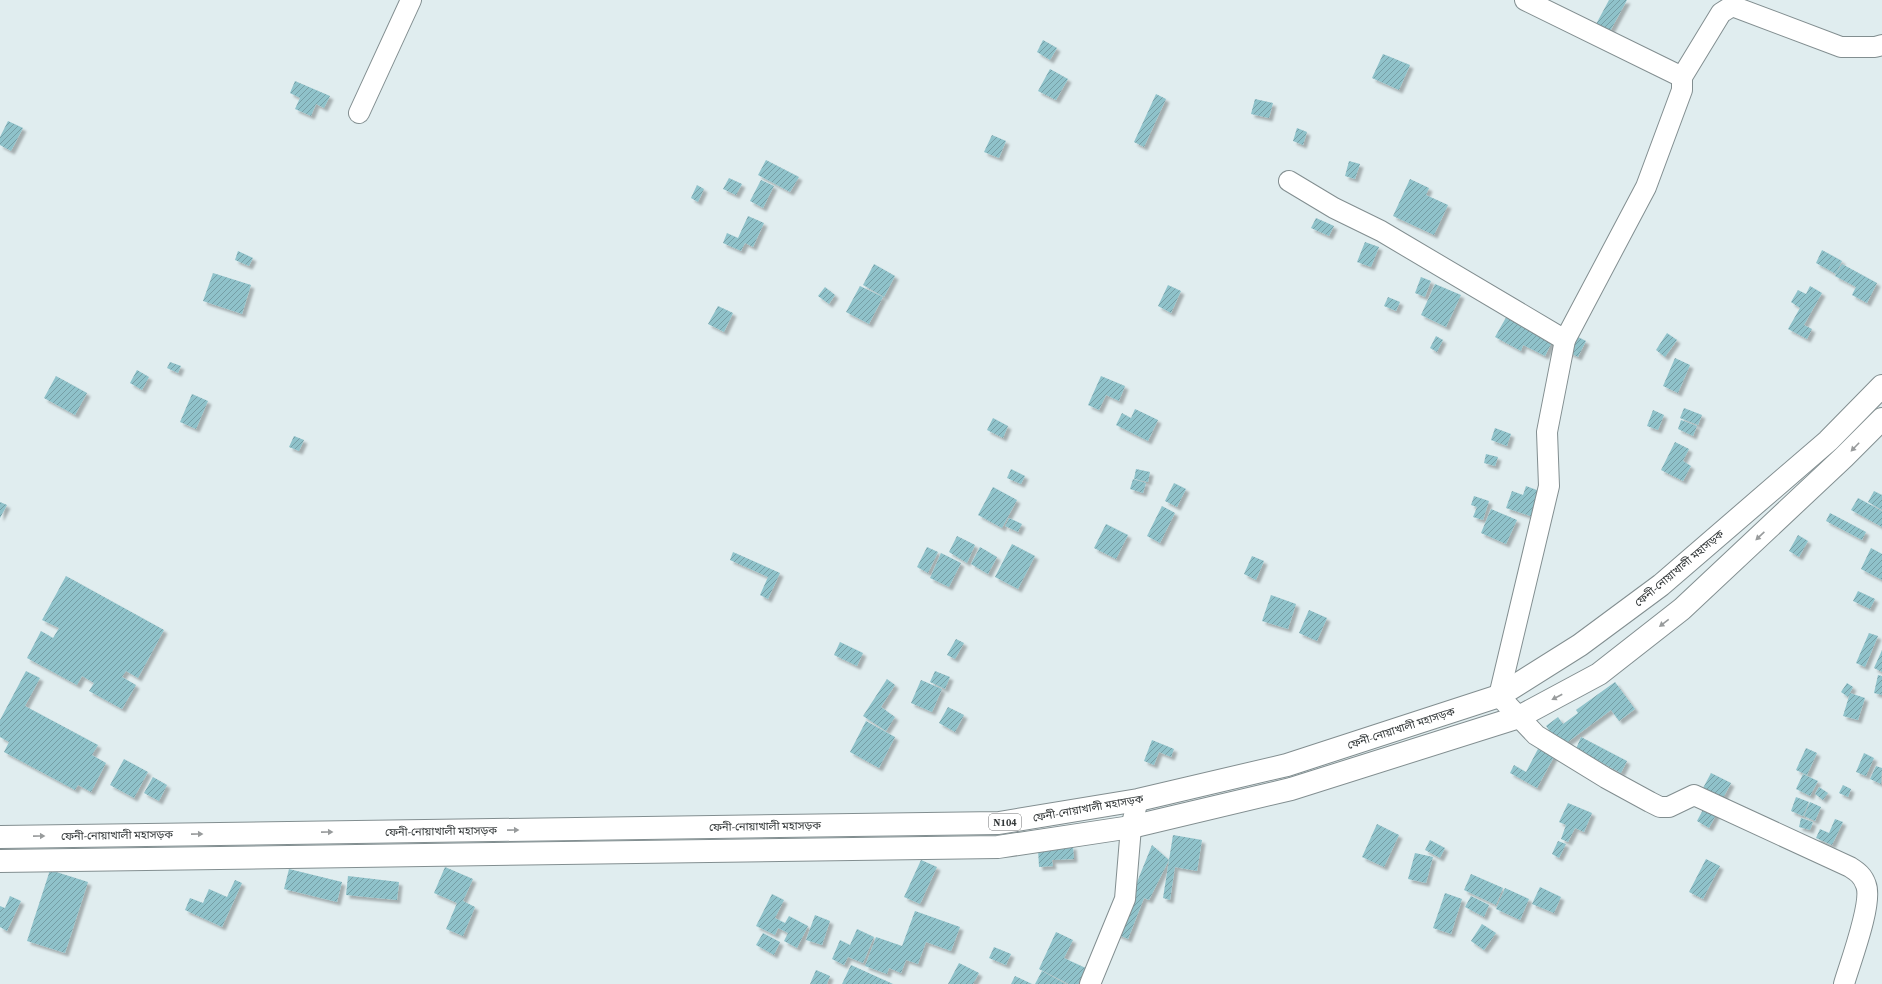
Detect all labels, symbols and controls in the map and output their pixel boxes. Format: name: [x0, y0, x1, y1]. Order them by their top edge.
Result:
one-way arrow: [1850, 442, 1860, 452]
street label: ফেনী-নোয়াখালী মহাসড়ক: [1632, 526, 1727, 610]
one-way arrow: [1755, 531, 1765, 541]
one-way arrow: [1659, 619, 1670, 628]
one-way arrow: [1552, 693, 1563, 700]
street label: ফেনী-নোয়াখালী মহাসড়ক: [1345, 704, 1457, 753]
street label: ফেনী-নোয়াখালী মহাসড়ক: [1032, 791, 1145, 826]
road number: N104: [989, 814, 1021, 830]
street label: ফেনী-নোয়াখালী মহাসড়ক: [709, 818, 821, 835]
street label: ফেনী-নোয়াখালী মহাসড়ক: [385, 823, 497, 840]
street label: ফেনী-নোয়াখালী মহাসড়ক: [61, 827, 173, 844]
one-way arrow: [507, 827, 520, 833]
one-way arrow: [321, 829, 334, 835]
one-way arrow: [191, 831, 204, 837]
one-way arrow: [33, 833, 46, 839]

